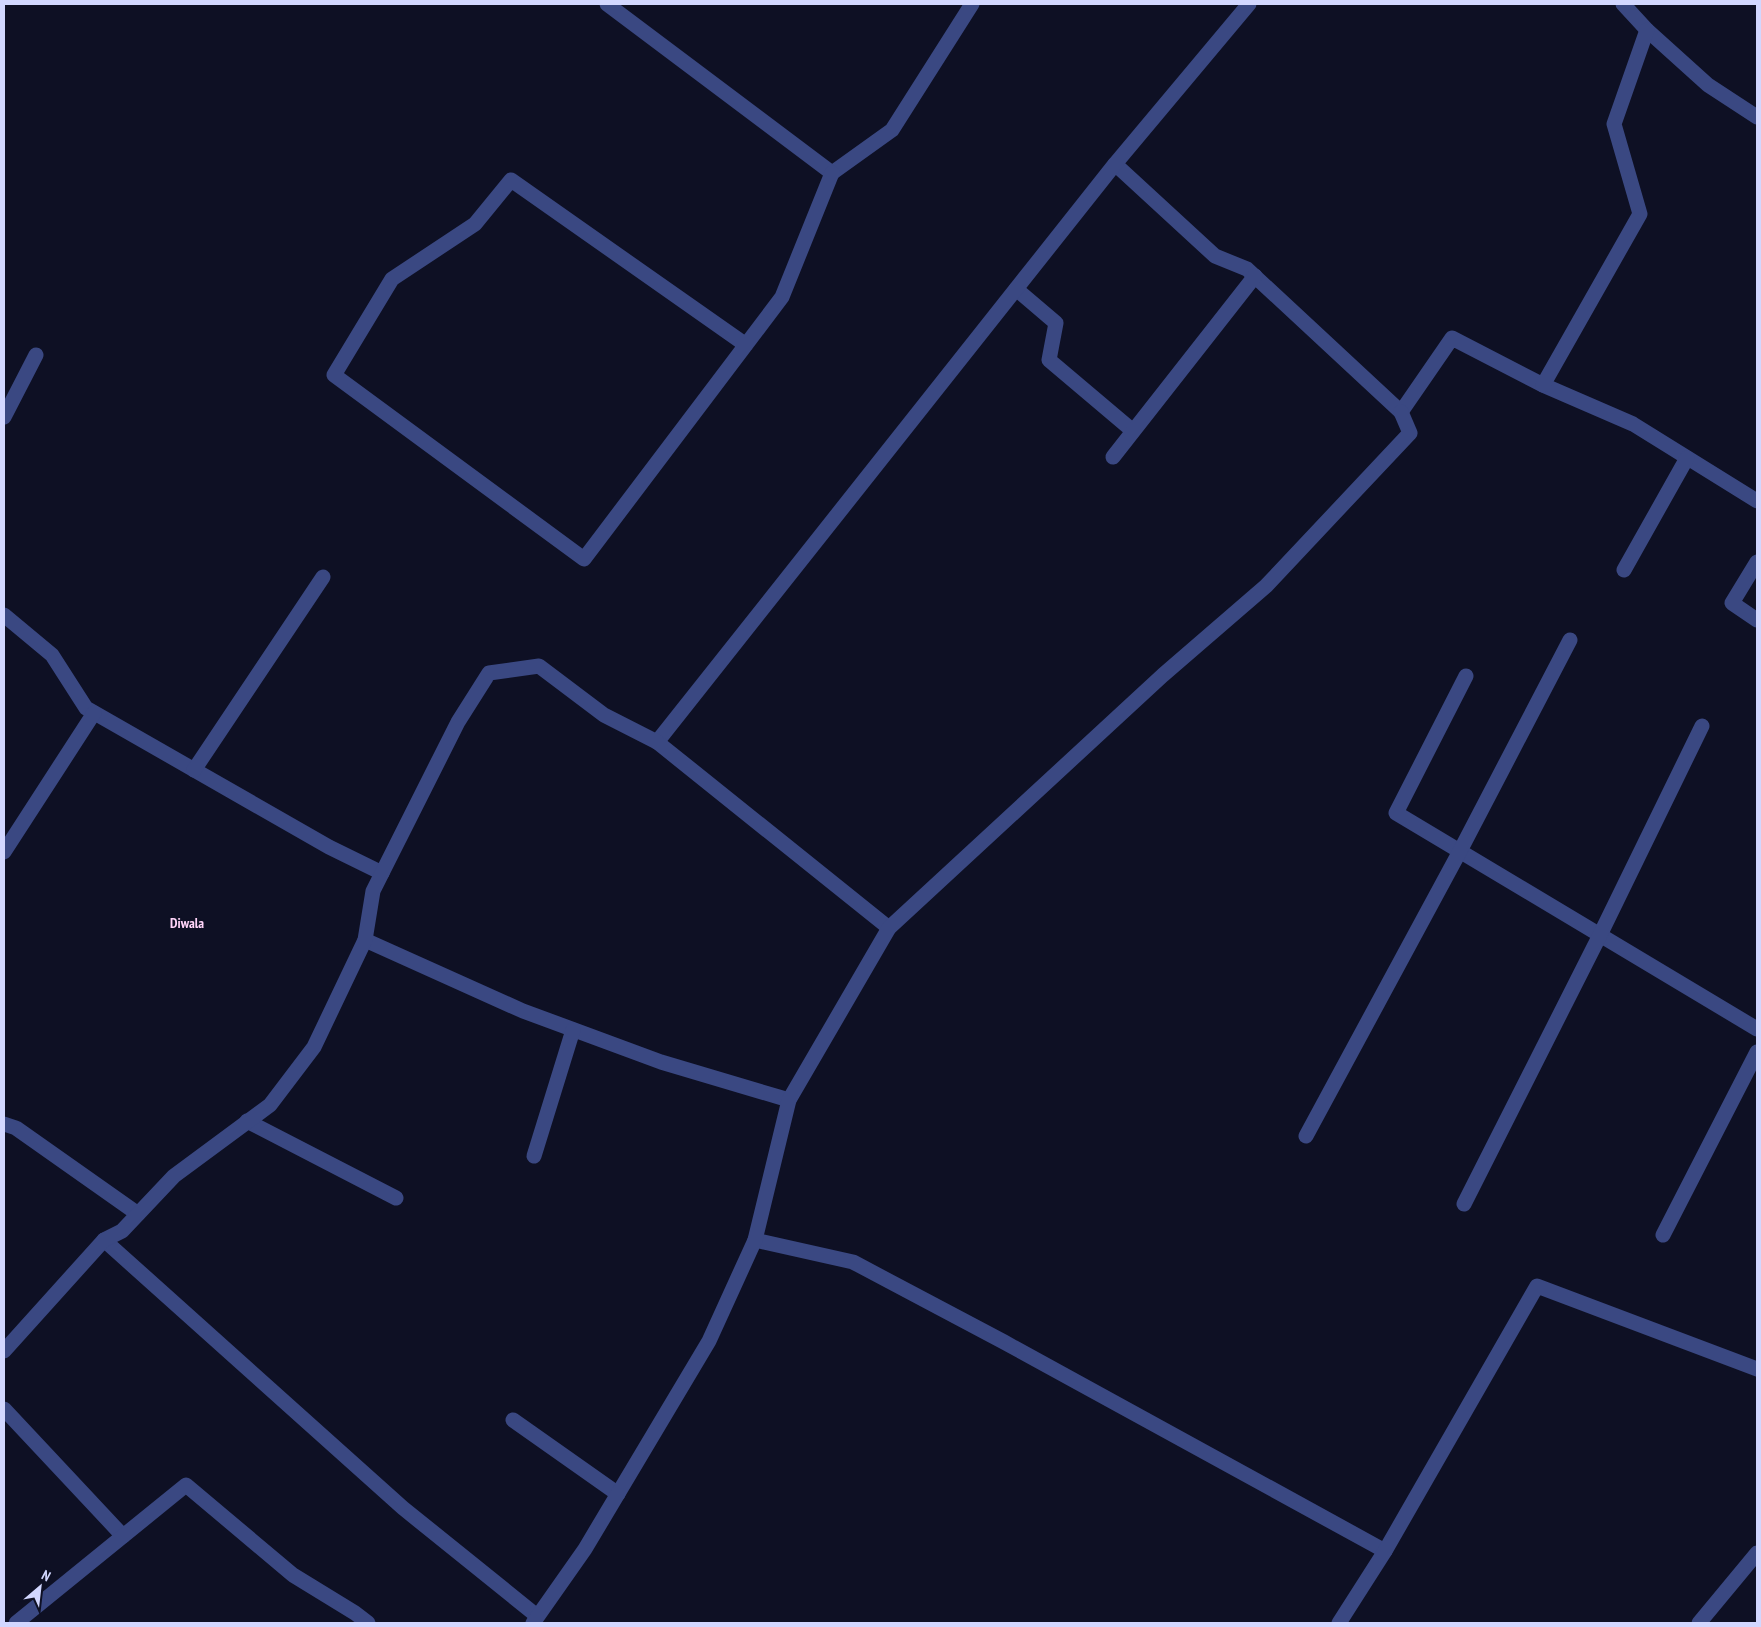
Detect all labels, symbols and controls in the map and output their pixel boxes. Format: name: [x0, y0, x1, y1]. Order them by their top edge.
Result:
district label: Diwala: [170, 914, 204, 932]
north arrow: [15, 1562, 65, 1612]
text: N: [39, 1566, 54, 1585]

